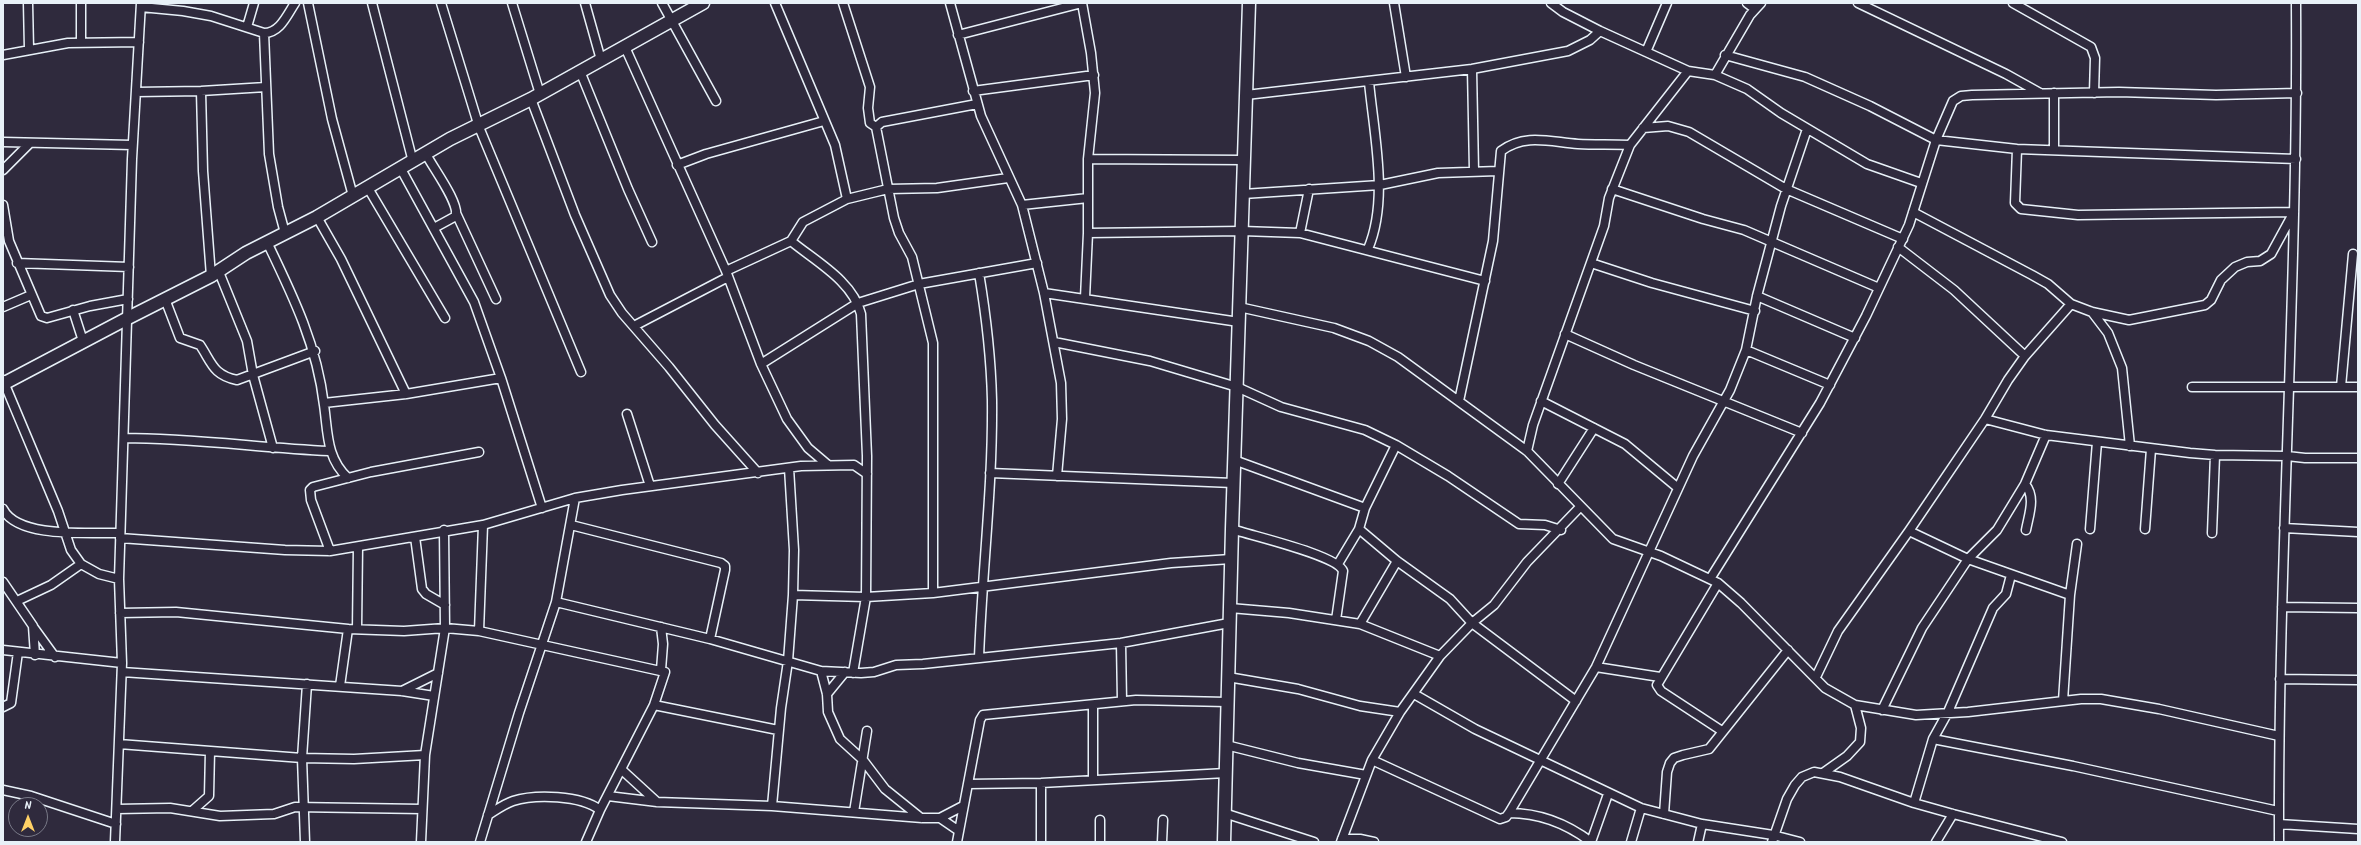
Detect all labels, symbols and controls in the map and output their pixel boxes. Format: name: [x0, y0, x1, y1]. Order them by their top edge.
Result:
north arrow: [8, 797, 48, 837]
text: N: [25, 797, 31, 815]

